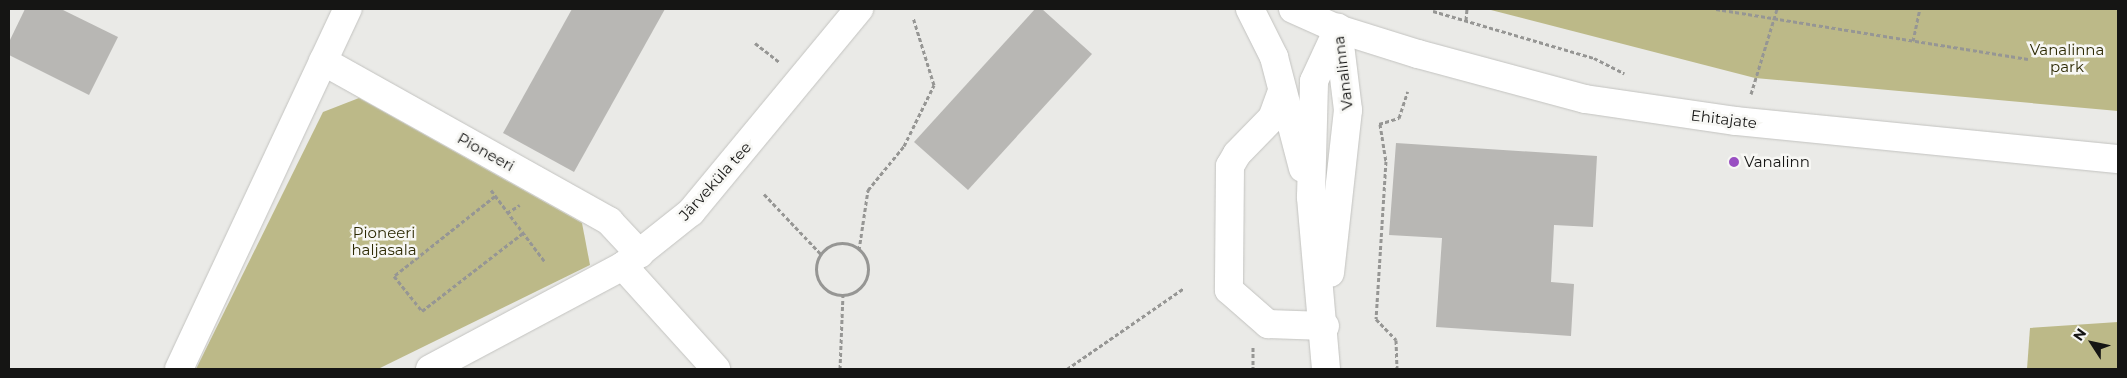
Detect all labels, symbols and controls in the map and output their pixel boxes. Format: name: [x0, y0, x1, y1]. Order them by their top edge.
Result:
street label: Vanalinna: [1330, 35, 1356, 111]
park label: Vanalinna park: [2030, 40, 2104, 75]
street label: Ehitajate: [1690, 106, 1758, 132]
street label: Pioneeri: [454, 129, 518, 175]
street label: Järveküla tee: [675, 138, 755, 224]
place label: Vanalinn: [1744, 153, 1810, 171]
marker: Vanalinn: [1728, 156, 1740, 168]
park label: Pioneeri haljasala: [351, 223, 417, 258]
north arrow: [2067, 318, 2117, 368]
text: N: [2069, 325, 2090, 344]

